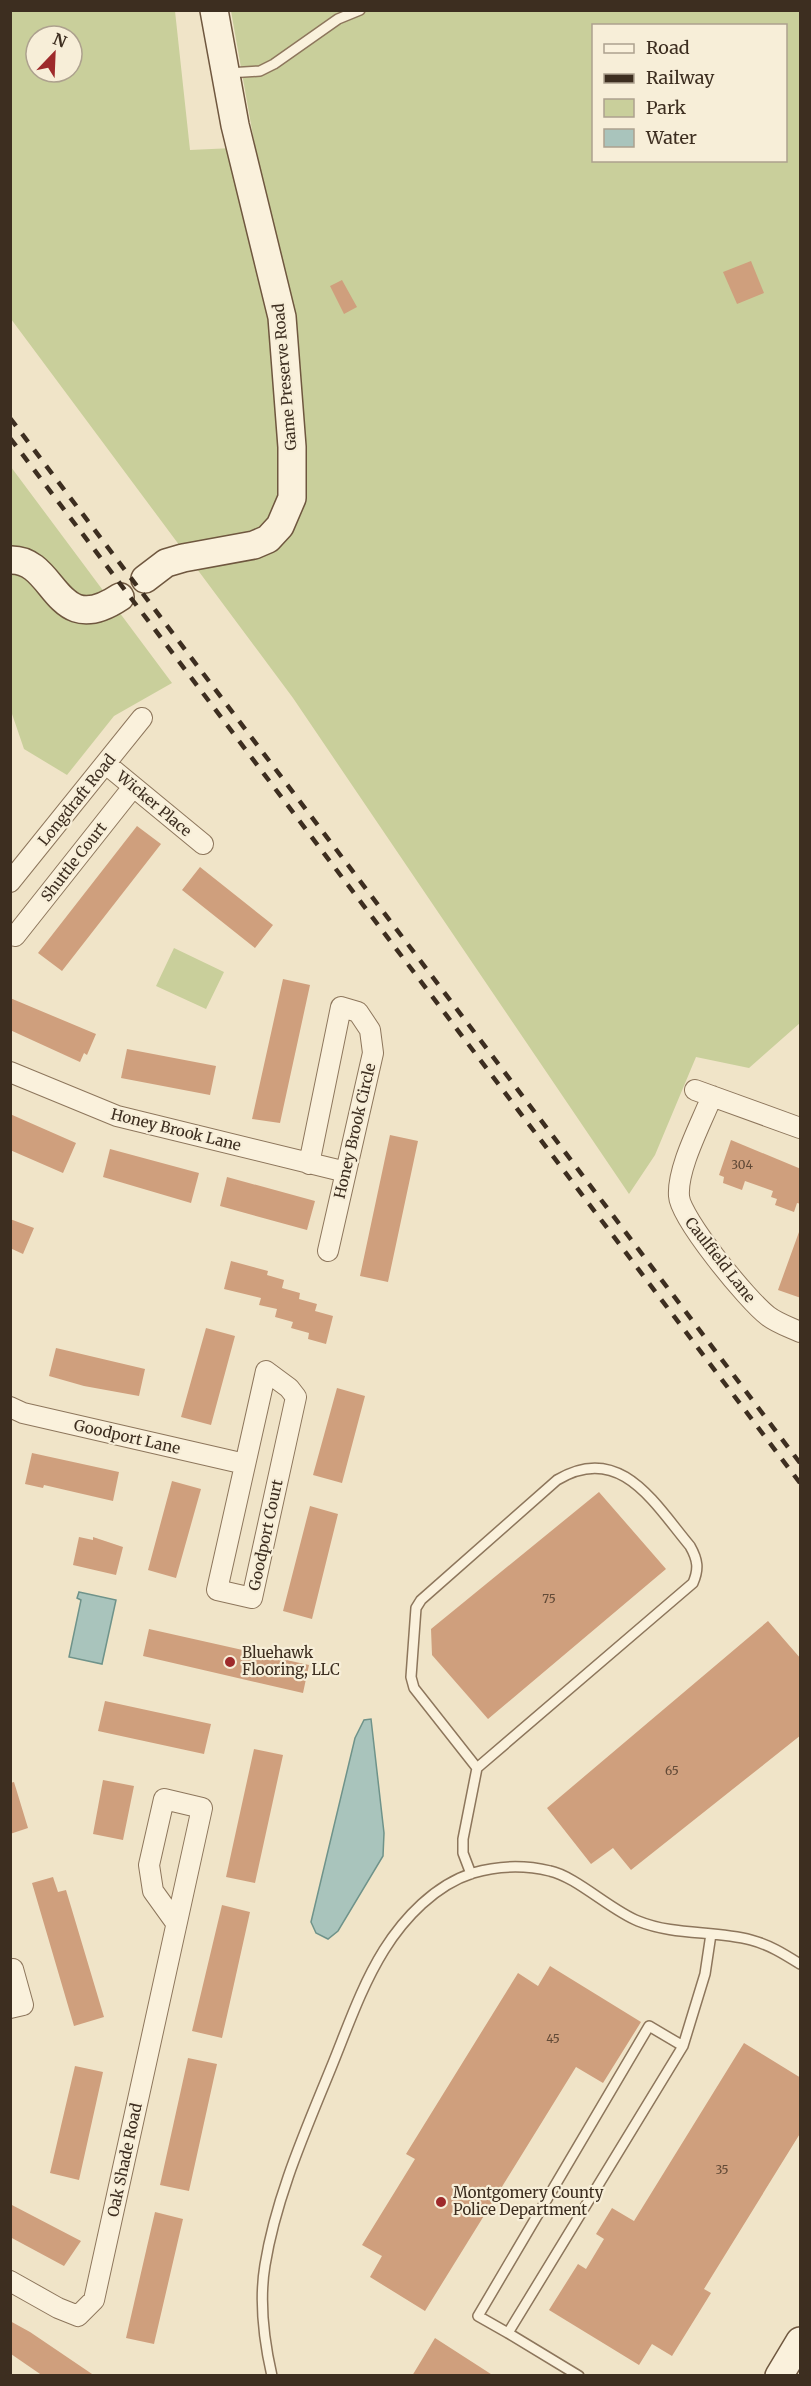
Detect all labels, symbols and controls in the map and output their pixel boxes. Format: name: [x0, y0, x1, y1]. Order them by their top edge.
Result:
north arrow: [24, 24, 84, 84]
legend: [592, 24, 787, 162]
text: N: [50, 29, 70, 52]
text: Road: [646, 36, 690, 59]
text: Railway: [646, 66, 715, 89]
text: Park: [646, 96, 687, 119]
text: Water: [645, 126, 697, 149]
street label: Game Preserve Road: [269, 303, 300, 451]
street label: Longdraft Road: [34, 750, 119, 849]
street label: Wicker Place: [112, 766, 196, 841]
street label: Shuttle Court: [37, 818, 111, 905]
street label: Honey Brook Circle: [330, 1061, 379, 1200]
street label: Honey Brook Lane: [109, 1104, 243, 1155]
house number: 304: [731, 1157, 753, 1172]
street label: Caulfield Lane: [681, 1213, 760, 1306]
street label: Goodport Lane: [72, 1415, 182, 1458]
street label: Goodport Court: [244, 1477, 287, 1592]
house number: 75: [542, 1591, 556, 1606]
place label: Bluehawk Flooring, LLC: [242, 1643, 340, 1679]
marker: Bluehawk Flooring, LLC: [223, 1655, 237, 1669]
house number: 65: [665, 1763, 679, 1778]
house number: 45: [546, 2031, 560, 2046]
street label: Oak Shade Road: [103, 2101, 146, 2218]
house number: 35: [715, 2162, 729, 2177]
place label: Montgomery County Police Department: [453, 2183, 604, 2219]
marker: Montgomery County Police Department: [434, 2195, 448, 2209]

